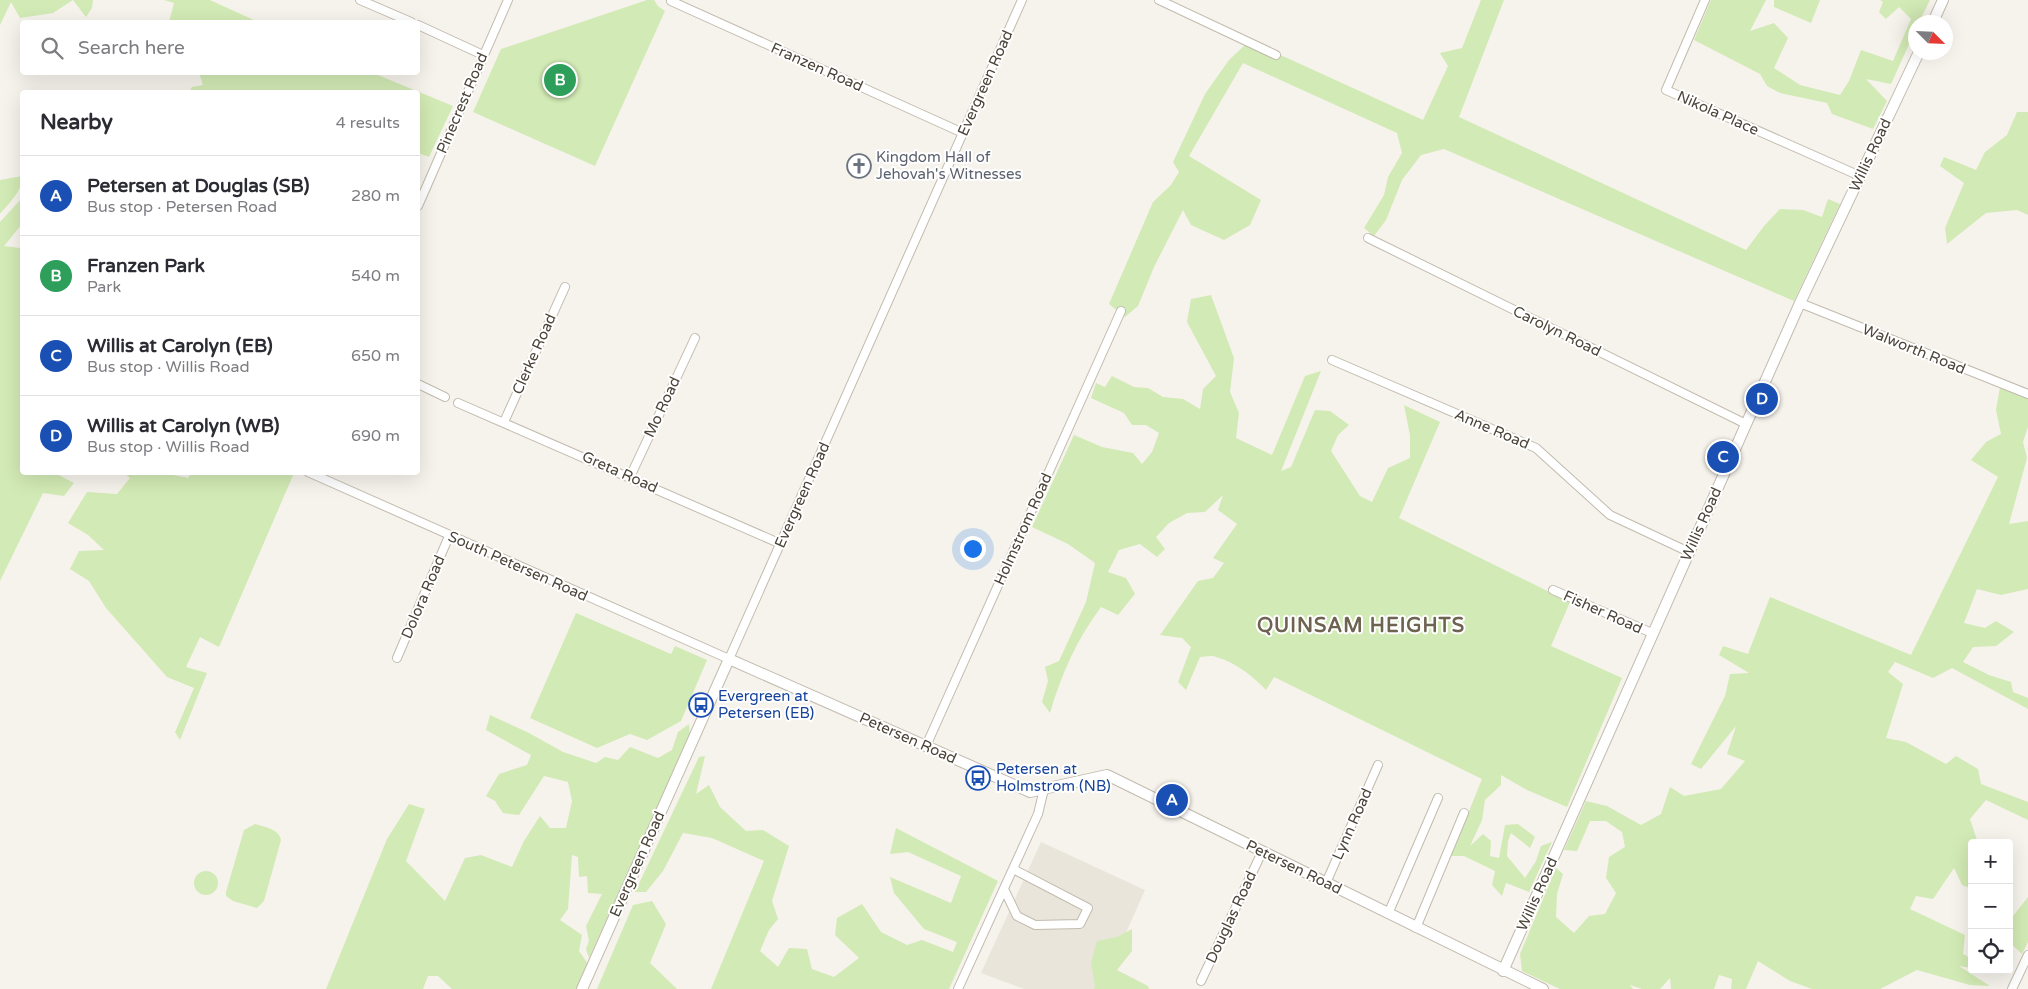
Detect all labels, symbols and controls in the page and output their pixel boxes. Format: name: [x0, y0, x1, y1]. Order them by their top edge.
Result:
north arrow: [1908, 15, 1953, 60]
search box: [20, 20, 420, 75]
street label: Evergreen Road: [954, 27, 1016, 139]
icon: search: [38, 34, 66, 62]
text: Search here: [78, 37, 185, 59]
street label: Franzen Road: [768, 39, 866, 95]
street label: Pinecrest Road: [433, 50, 491, 156]
pin: B: [544, 61, 576, 99]
street label: Nikola Place: [1674, 87, 1762, 139]
text: Nearby: [40, 110, 113, 135]
text: 4 results: [336, 113, 400, 133]
street label: Willis Road: [1845, 116, 1895, 194]
place label: Kingdom Hall of Jehovah's Witnesses: [876, 148, 1022, 183]
church icon: Kingdom Hall of Jehovah's Witnesses: [846, 153, 872, 179]
text: Petersen at Douglas (SB): [87, 175, 309, 197]
text: A: [50, 186, 62, 206]
text: 280 m: [351, 186, 400, 206]
text: Bus stop · Petersen Road: [87, 197, 277, 217]
text: Franzen Park: [87, 255, 205, 277]
text: B: [50, 266, 62, 286]
text: 540 m: [351, 266, 400, 286]
text: Park: [87, 277, 121, 297]
street label: Carolyn Road: [1510, 302, 1604, 360]
street label: Clerke Road: [508, 311, 560, 397]
street label: Walworth Road: [1860, 320, 1968, 378]
text: Willis at Carolyn (EB): [87, 335, 273, 357]
text: C: [50, 346, 62, 366]
text: 650 m: [351, 346, 400, 366]
text: Bus stop · Willis Road: [87, 357, 249, 377]
street label: Mo Road: [640, 374, 684, 440]
pin: D: [1746, 380, 1778, 418]
street label: Anne Road: [1452, 405, 1532, 453]
text: Willis at Carolyn (WB): [87, 415, 279, 437]
text: D: [50, 426, 62, 446]
text: 690 m: [351, 426, 400, 446]
text: Bus stop · Willis Road: [87, 437, 249, 457]
pin: C: [1707, 438, 1739, 476]
street label: Evergreen Road: [771, 439, 833, 551]
street label: Greta Road: [579, 447, 661, 497]
street label: Holmstrom Road: [990, 470, 1056, 588]
street label: Willis Road: [1677, 484, 1725, 564]
street label: South Petersen Road: [445, 527, 591, 605]
your location: [960, 536, 986, 562]
street label: Dolora Road: [397, 553, 449, 641]
street label: Fisher Road: [1561, 587, 1645, 637]
district label: QUINSAM HEIGHTS: [1257, 614, 1465, 638]
place label: Evergreen at Petersen (EB): [718, 687, 814, 722]
bus stop icon: Evergreen at Petersen (EB): [688, 692, 714, 718]
street label: Petersen Road: [857, 708, 959, 768]
place label: Petersen at Holmstrom (NB): [996, 760, 1111, 795]
bus stop icon: Petersen at Holmstrom (NB): [965, 765, 991, 791]
pin: A: [1156, 781, 1188, 819]
street label: Lynn Road: [1328, 785, 1376, 863]
street label: Evergreen Road: [606, 808, 668, 920]
street label: Petersen Road: [1243, 836, 1345, 898]
map controls: [1968, 839, 2013, 974]
button: +: [1968, 839, 2013, 884]
street label: Willis Road: [1513, 854, 1561, 934]
street label: Douglas Road: [1202, 868, 1260, 966]
button: −: [1968, 884, 2013, 929]
button: locate: [1968, 929, 2013, 974]

